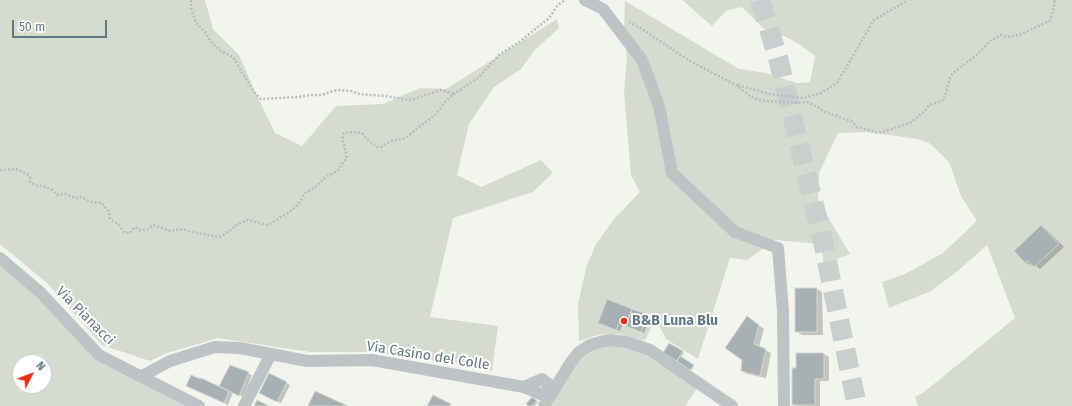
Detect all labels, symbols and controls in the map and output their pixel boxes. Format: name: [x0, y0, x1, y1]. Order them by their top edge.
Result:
scale bar: [14, 12, 109, 38]
text: 50 m: [19, 20, 45, 34]
street label: Via Pianacci: [52, 283, 118, 349]
place label: B&B Luna Blu: [632, 313, 718, 329]
marker: B&B Luna Blu: [619, 316, 629, 326]
street label: Via Casino del Colle: [365, 338, 491, 374]
north arrow: [12, 354, 52, 394]
text: N: [33, 359, 48, 373]

